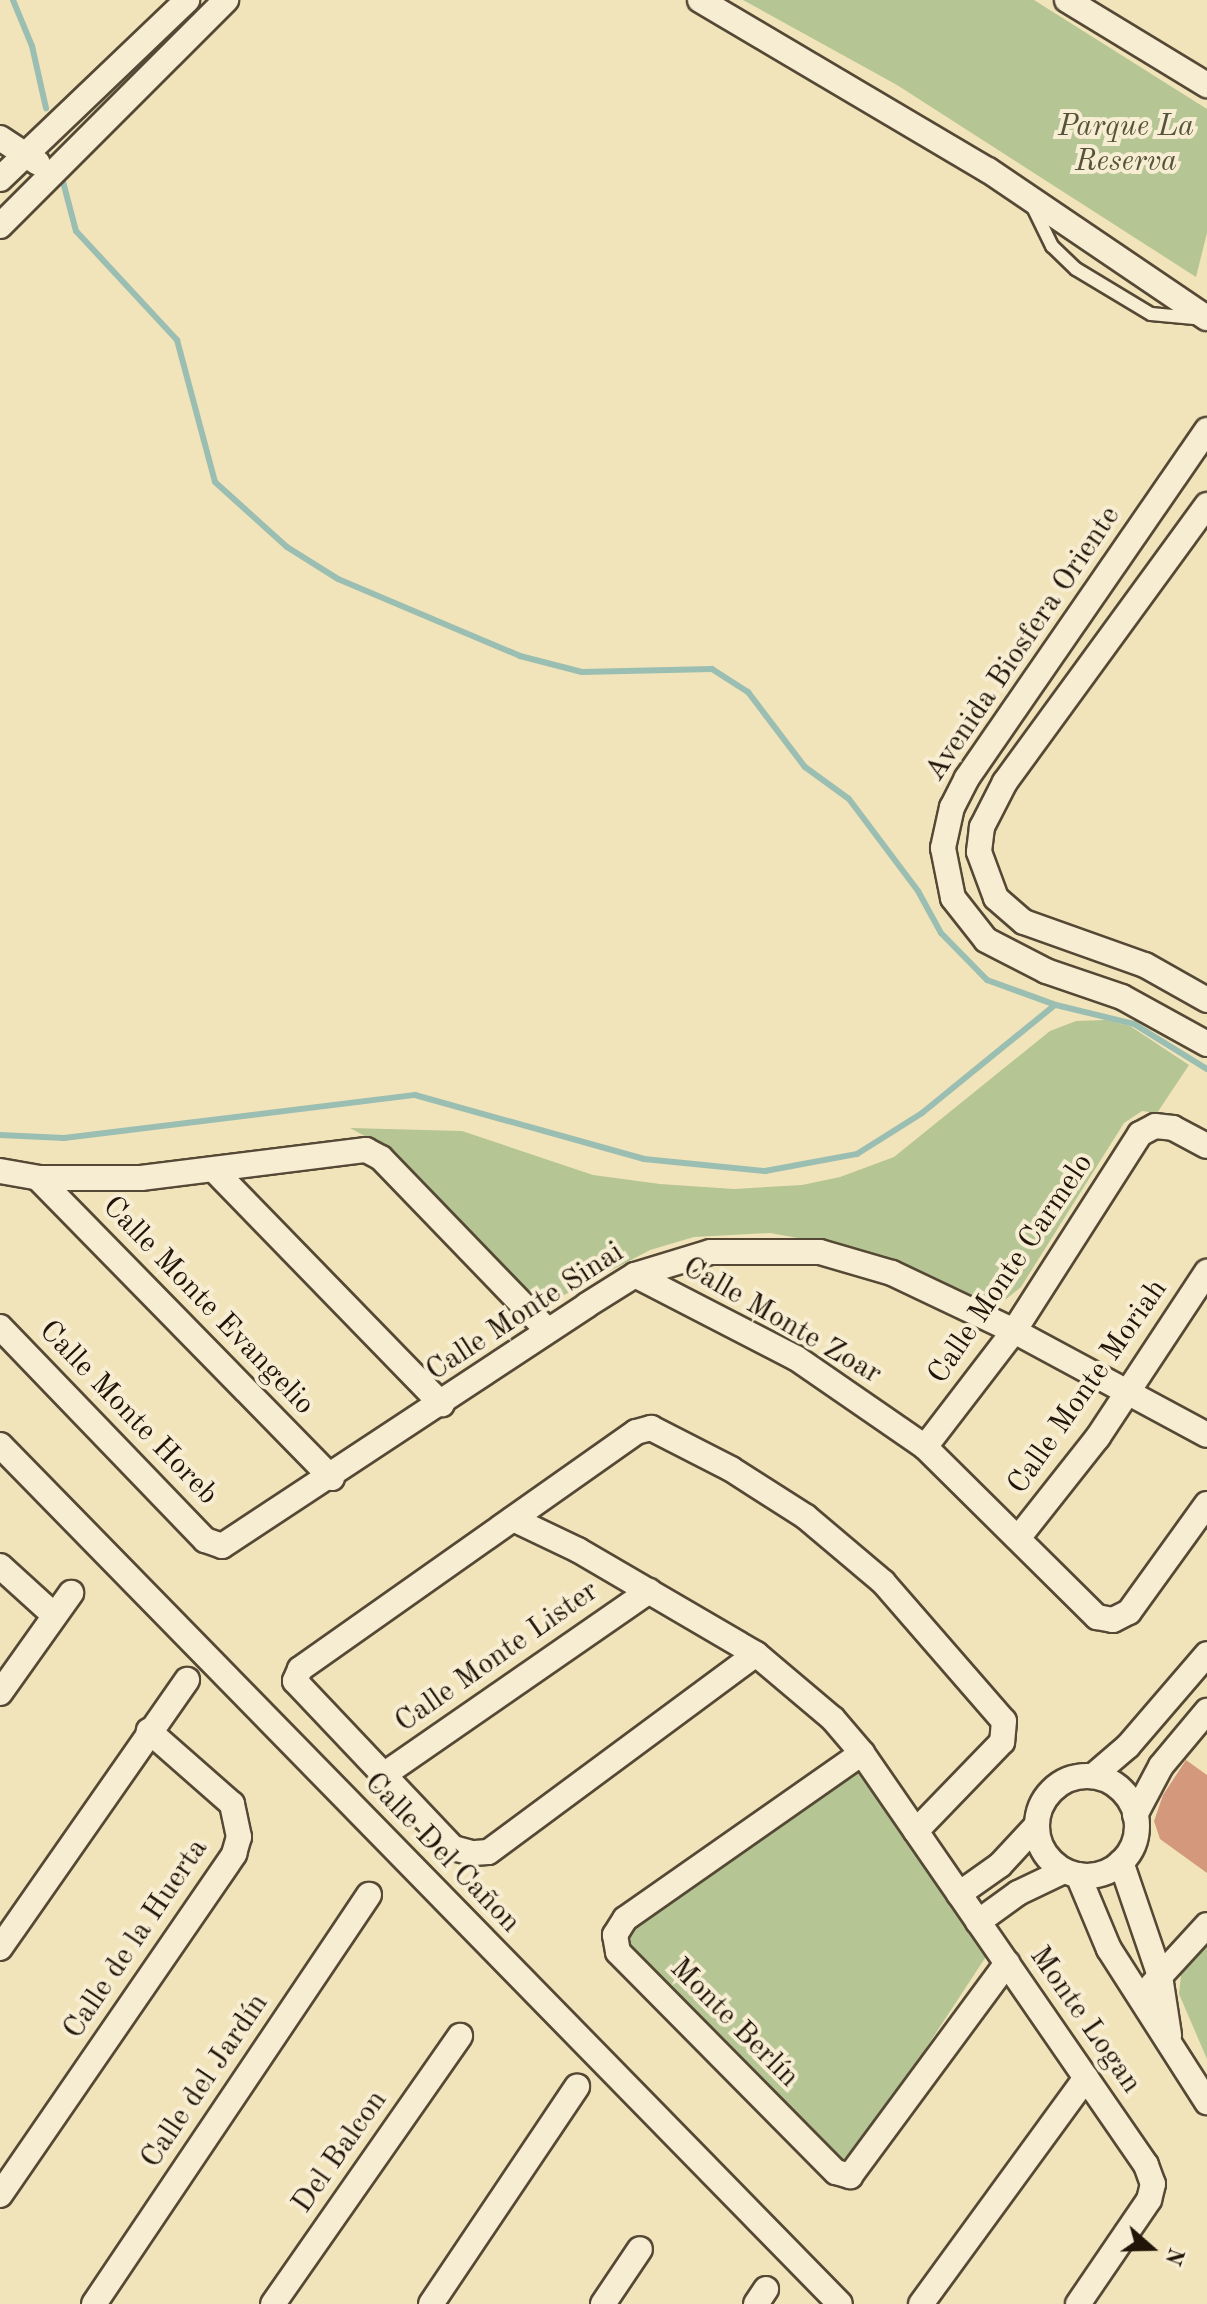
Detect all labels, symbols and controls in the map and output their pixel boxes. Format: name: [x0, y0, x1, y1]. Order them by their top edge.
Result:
park label: Parque La Reserva: [1058, 109, 1194, 180]
street label: Avenida Biosfera Oriente: [917, 500, 1129, 788]
street label: Calle Monte Carmelo: [921, 1147, 1101, 1391]
street label: Calle Monte Evangelio: [94, 1189, 322, 1423]
street label: Calle Monte Sinai: [420, 1235, 630, 1389]
street label: Calle Monte Zoar: [676, 1249, 888, 1393]
street label: Calle Monte Moriah: [1000, 1273, 1176, 1501]
street label: Calle Monte Horeb: [31, 1313, 225, 1513]
street label: Calle Monte Lister: [388, 1573, 606, 1741]
street label: Calle Del Cañon: [356, 1765, 528, 1941]
street label: Calle de la Huerta: [56, 1832, 216, 2046]
street label: Monte Logan: [1021, 1940, 1149, 2100]
street label: Monte Berlín: [662, 1951, 806, 2095]
street label: Calle del Jardín: [133, 1987, 277, 2175]
street label: Del Balcon: [285, 2084, 395, 2220]
north arrow: [1111, 2208, 1191, 2288]
text: N: [1160, 2245, 1187, 2268]

